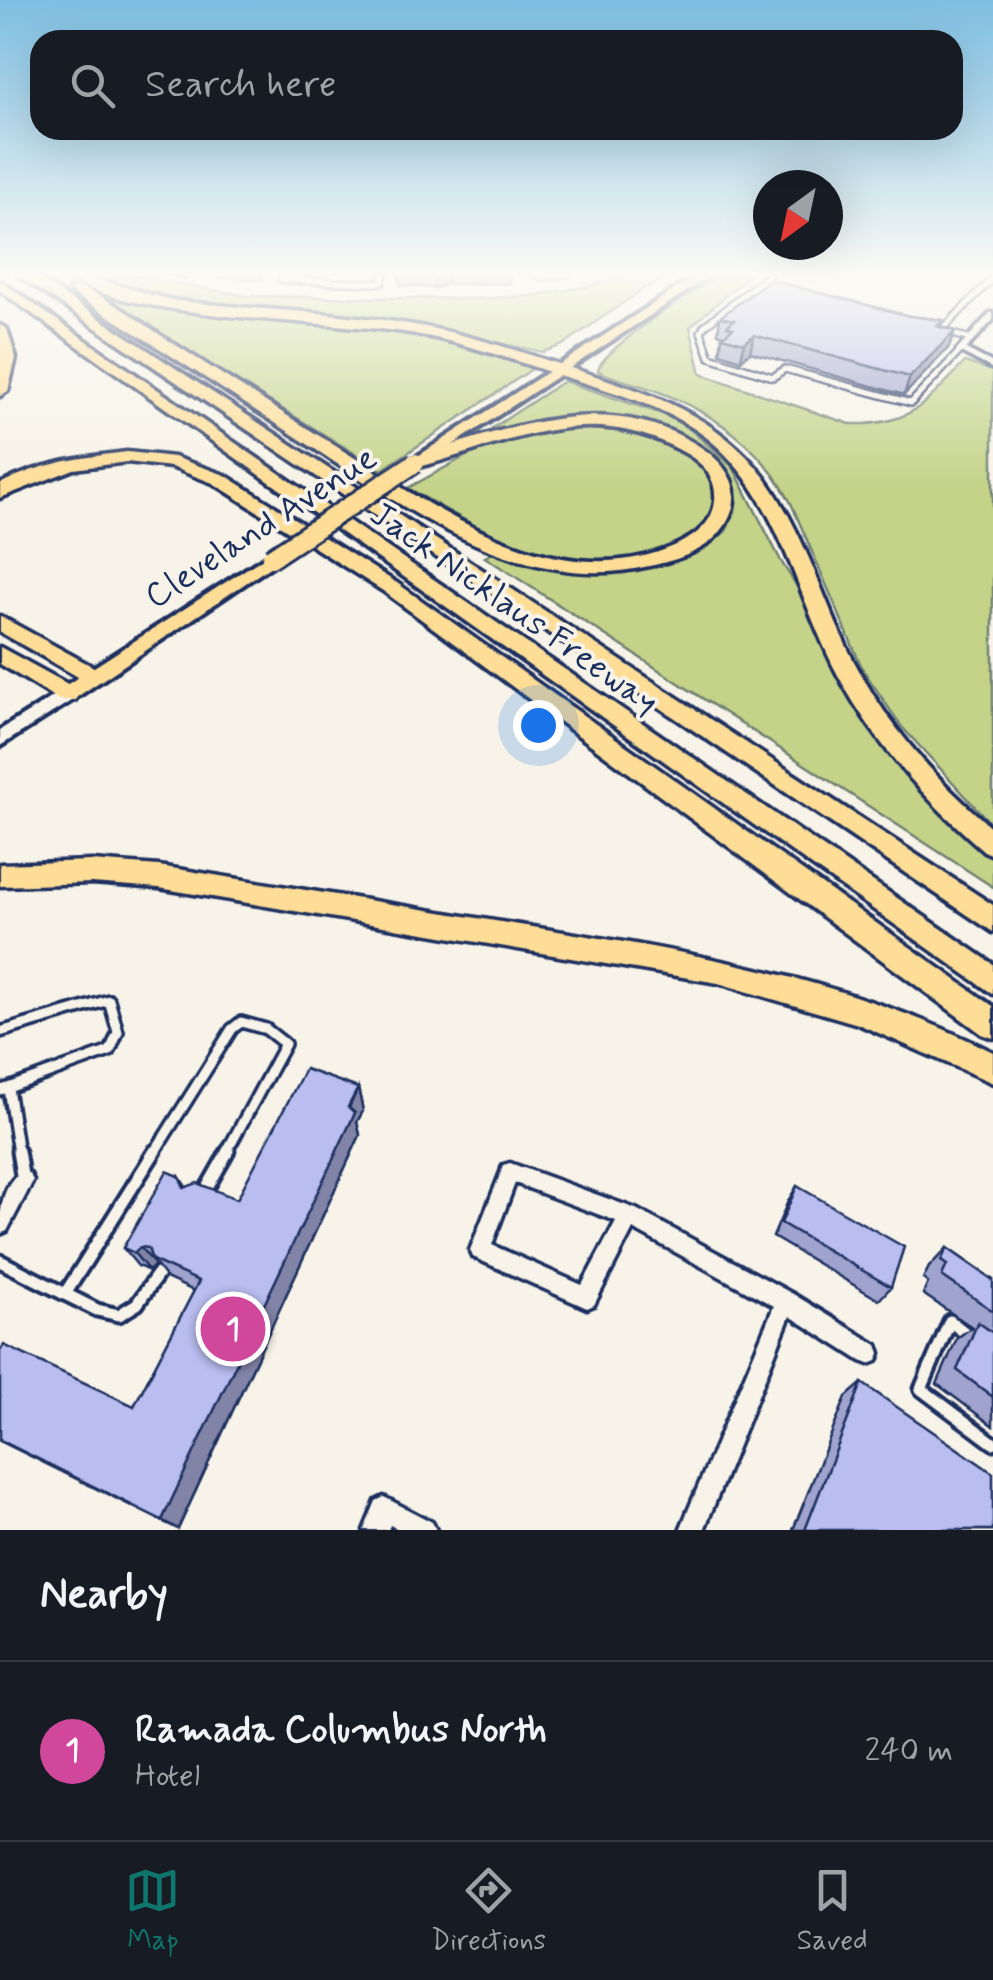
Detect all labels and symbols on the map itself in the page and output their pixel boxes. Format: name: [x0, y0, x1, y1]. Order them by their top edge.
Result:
north arrow: [753, 170, 843, 260]
street label: Cleveland Avenue: [136, 436, 386, 620]
street label: Jack Nicklaus Freeway: [361, 492, 667, 726]
your location: [513, 700, 564, 751]
pin: 1: [200, 1292, 266, 1366]

